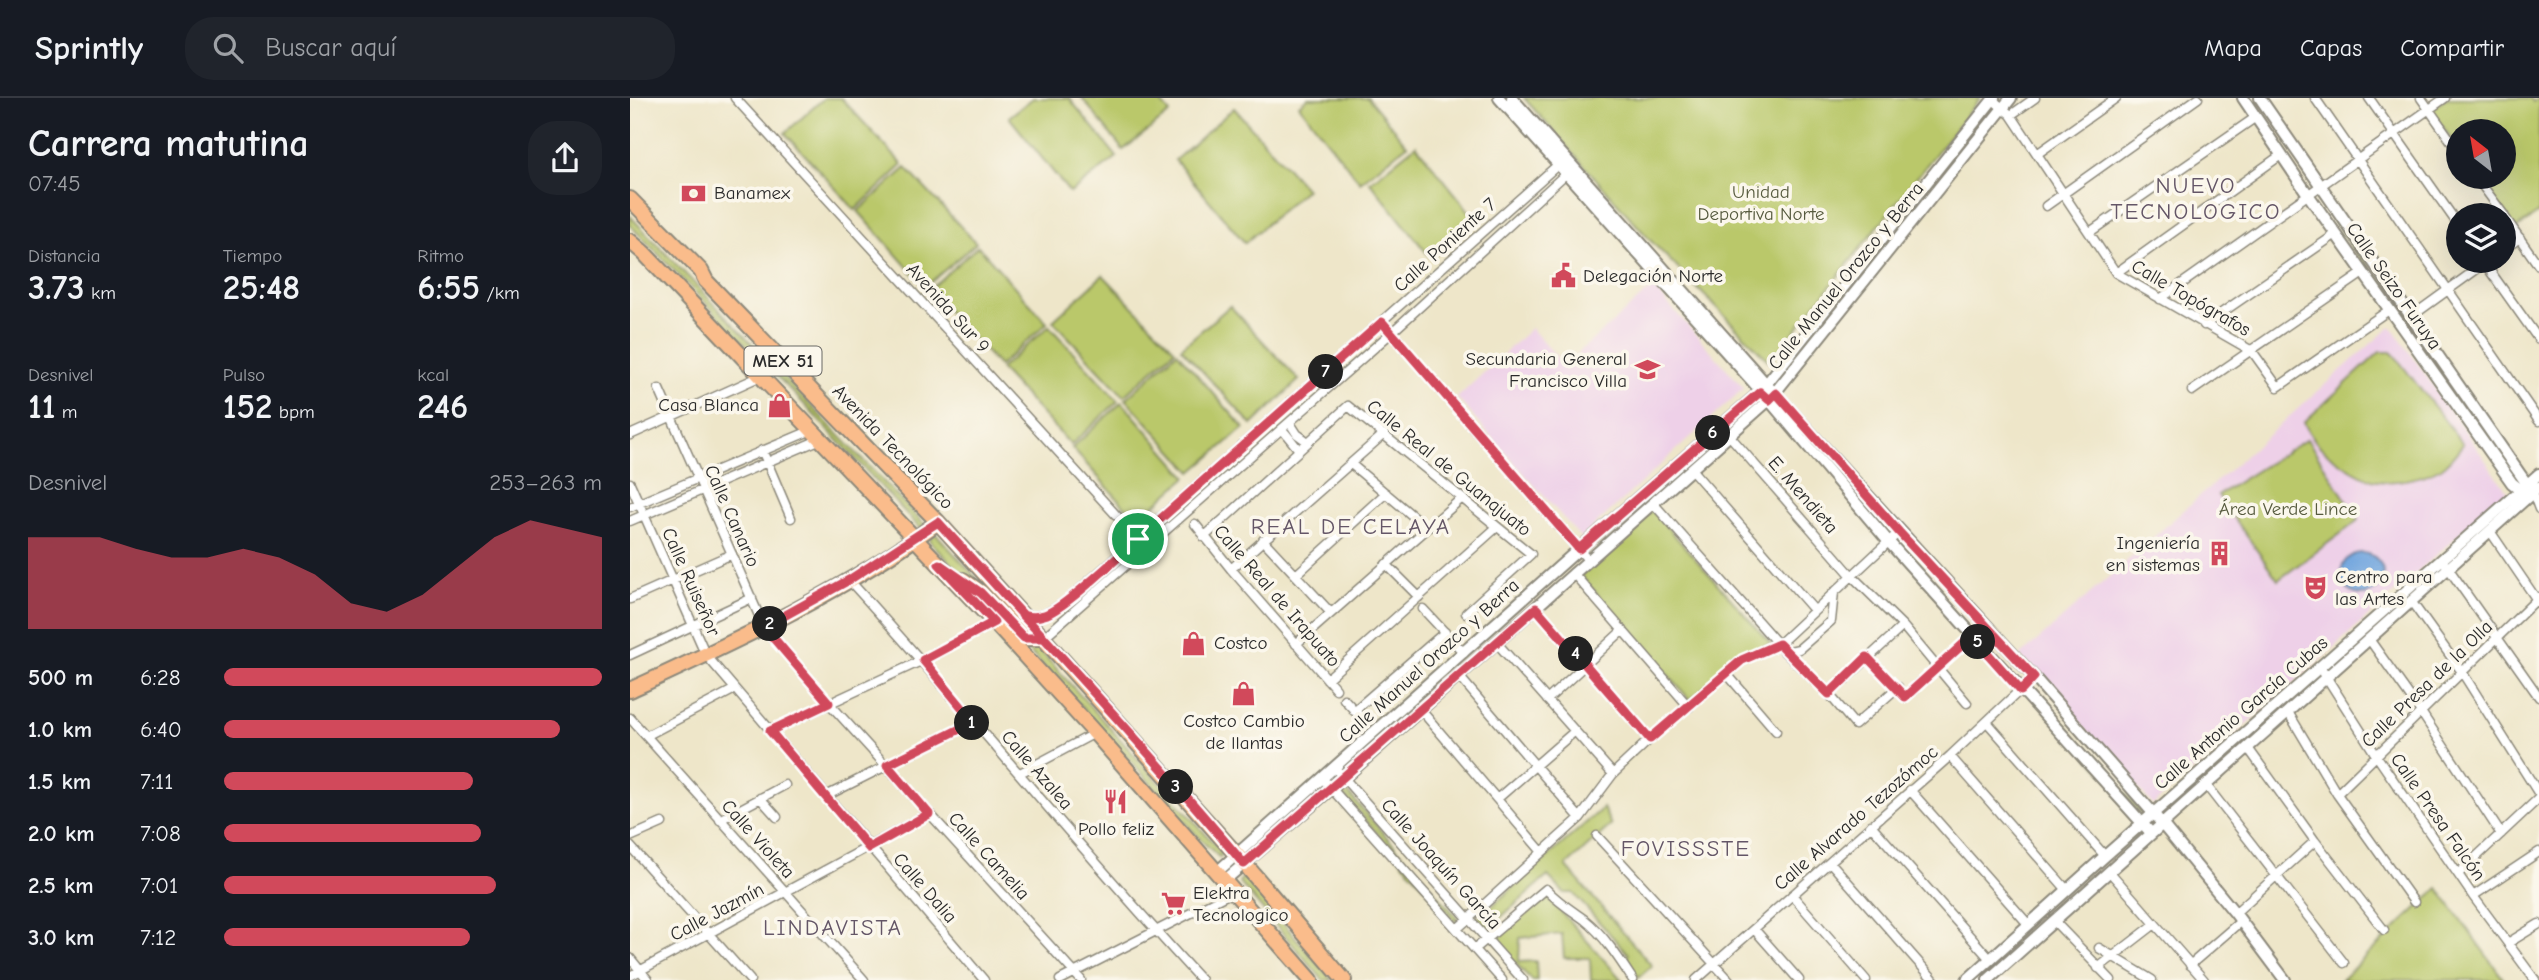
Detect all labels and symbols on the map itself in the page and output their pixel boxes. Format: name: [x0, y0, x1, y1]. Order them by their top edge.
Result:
north arrow: [2446, 119, 2516, 189]
district label: NUEVO TECNOLOGICO: [2111, 172, 2282, 225]
street label: Calle Manuel Orozco y Berra: [1764, 178, 1928, 374]
bank icon: Banamex: [680, 179, 708, 207]
park label: Unidad Deportiva Norte: [1697, 181, 1825, 225]
place label: Banamex: [714, 182, 791, 204]
street label: Calle Poniente 7: [1389, 193, 1501, 297]
street label: Calle Seizo Furuya: [2342, 218, 2446, 354]
street label: Calle Topógrafos: [2128, 255, 2255, 341]
street label: Avenida Sur 9: [902, 259, 994, 357]
public building icon: Delegación Norte: [1549, 262, 1577, 290]
place label: Delegación Norte: [1583, 265, 1723, 287]
road number: MEX 51: [744, 346, 822, 376]
place label: Secundaria General Francisco Villa: [1465, 348, 1627, 392]
pin: 7: [1308, 354, 1344, 390]
school or university icon: Secundaria General Francisco Villa: [1633, 356, 1661, 384]
street label: Avenida Tecnológico: [828, 380, 958, 514]
shop icon: Casa Blanca: [765, 391, 793, 419]
place label: Casa Blanca: [658, 394, 759, 416]
street label: Calle Real de Guanajuato: [1362, 395, 1536, 541]
pin: 6: [1696, 416, 1730, 450]
street label: E. Mendieta: [1763, 452, 1843, 538]
street label: Calle Canario: [700, 462, 764, 570]
park label: Área Verde Lince: [2219, 498, 2357, 520]
pin: [1108, 509, 1168, 569]
district label: REAL DE CELAYA: [1251, 513, 1451, 540]
street label: Calle Real de Irapuato: [1209, 520, 1345, 672]
street label: Calle Ruiseñor: [657, 524, 725, 640]
place label: Ingeniería en sistemas: [2106, 532, 2200, 576]
building icon: Ingeniería en sistemas: [2206, 540, 2234, 568]
place label: Centro para las Artes: [2335, 566, 2433, 610]
street label: Calle Manuel Orozco y Berra: [1334, 574, 1524, 748]
theatre icon: Centro para las Artes: [2301, 574, 2329, 602]
pin: 2: [752, 606, 788, 642]
street label: Calle Presa de la Olla: [2357, 616, 2497, 752]
pin: 5: [1960, 624, 1996, 660]
shop icon: Costco: [1180, 629, 1208, 657]
place label: Costco: [1214, 632, 1268, 654]
street label: Calle Antonio García Cubas: [2150, 632, 2332, 794]
pin: 4: [1558, 636, 1594, 672]
shop icon: Costco Cambio de llantas: [1230, 679, 1258, 707]
pin: 1: [954, 706, 990, 740]
place label: Costco Cambio de llantas: [1183, 710, 1305, 754]
street label: Calle Azalea: [997, 726, 1077, 814]
street label: Calle Alvarado Tezozómoc: [1770, 741, 1942, 895]
street label: Calle Presa Falcón: [2386, 749, 2490, 885]
pin: 3: [1158, 770, 1194, 804]
restaurant icon: Pollo feliz: [1102, 787, 1130, 815]
street label: Calle Joaquín García: [1376, 794, 1506, 934]
street label: Calle Violeta: [717, 795, 799, 883]
street label: Calle Camelia: [944, 808, 1034, 904]
place label: Pollo feliz: [1078, 818, 1154, 840]
district label: FOVISSSTE: [1621, 835, 1751, 862]
street label: Calle Dalia: [889, 848, 961, 928]
street label: Calle Jazmín: [666, 878, 768, 946]
place label: Elektra Tecnologico: [1193, 882, 1288, 926]
supermarket icon: Elektra Tecnologico: [1159, 890, 1187, 918]
district label: LINDAVISTA: [763, 914, 903, 941]

